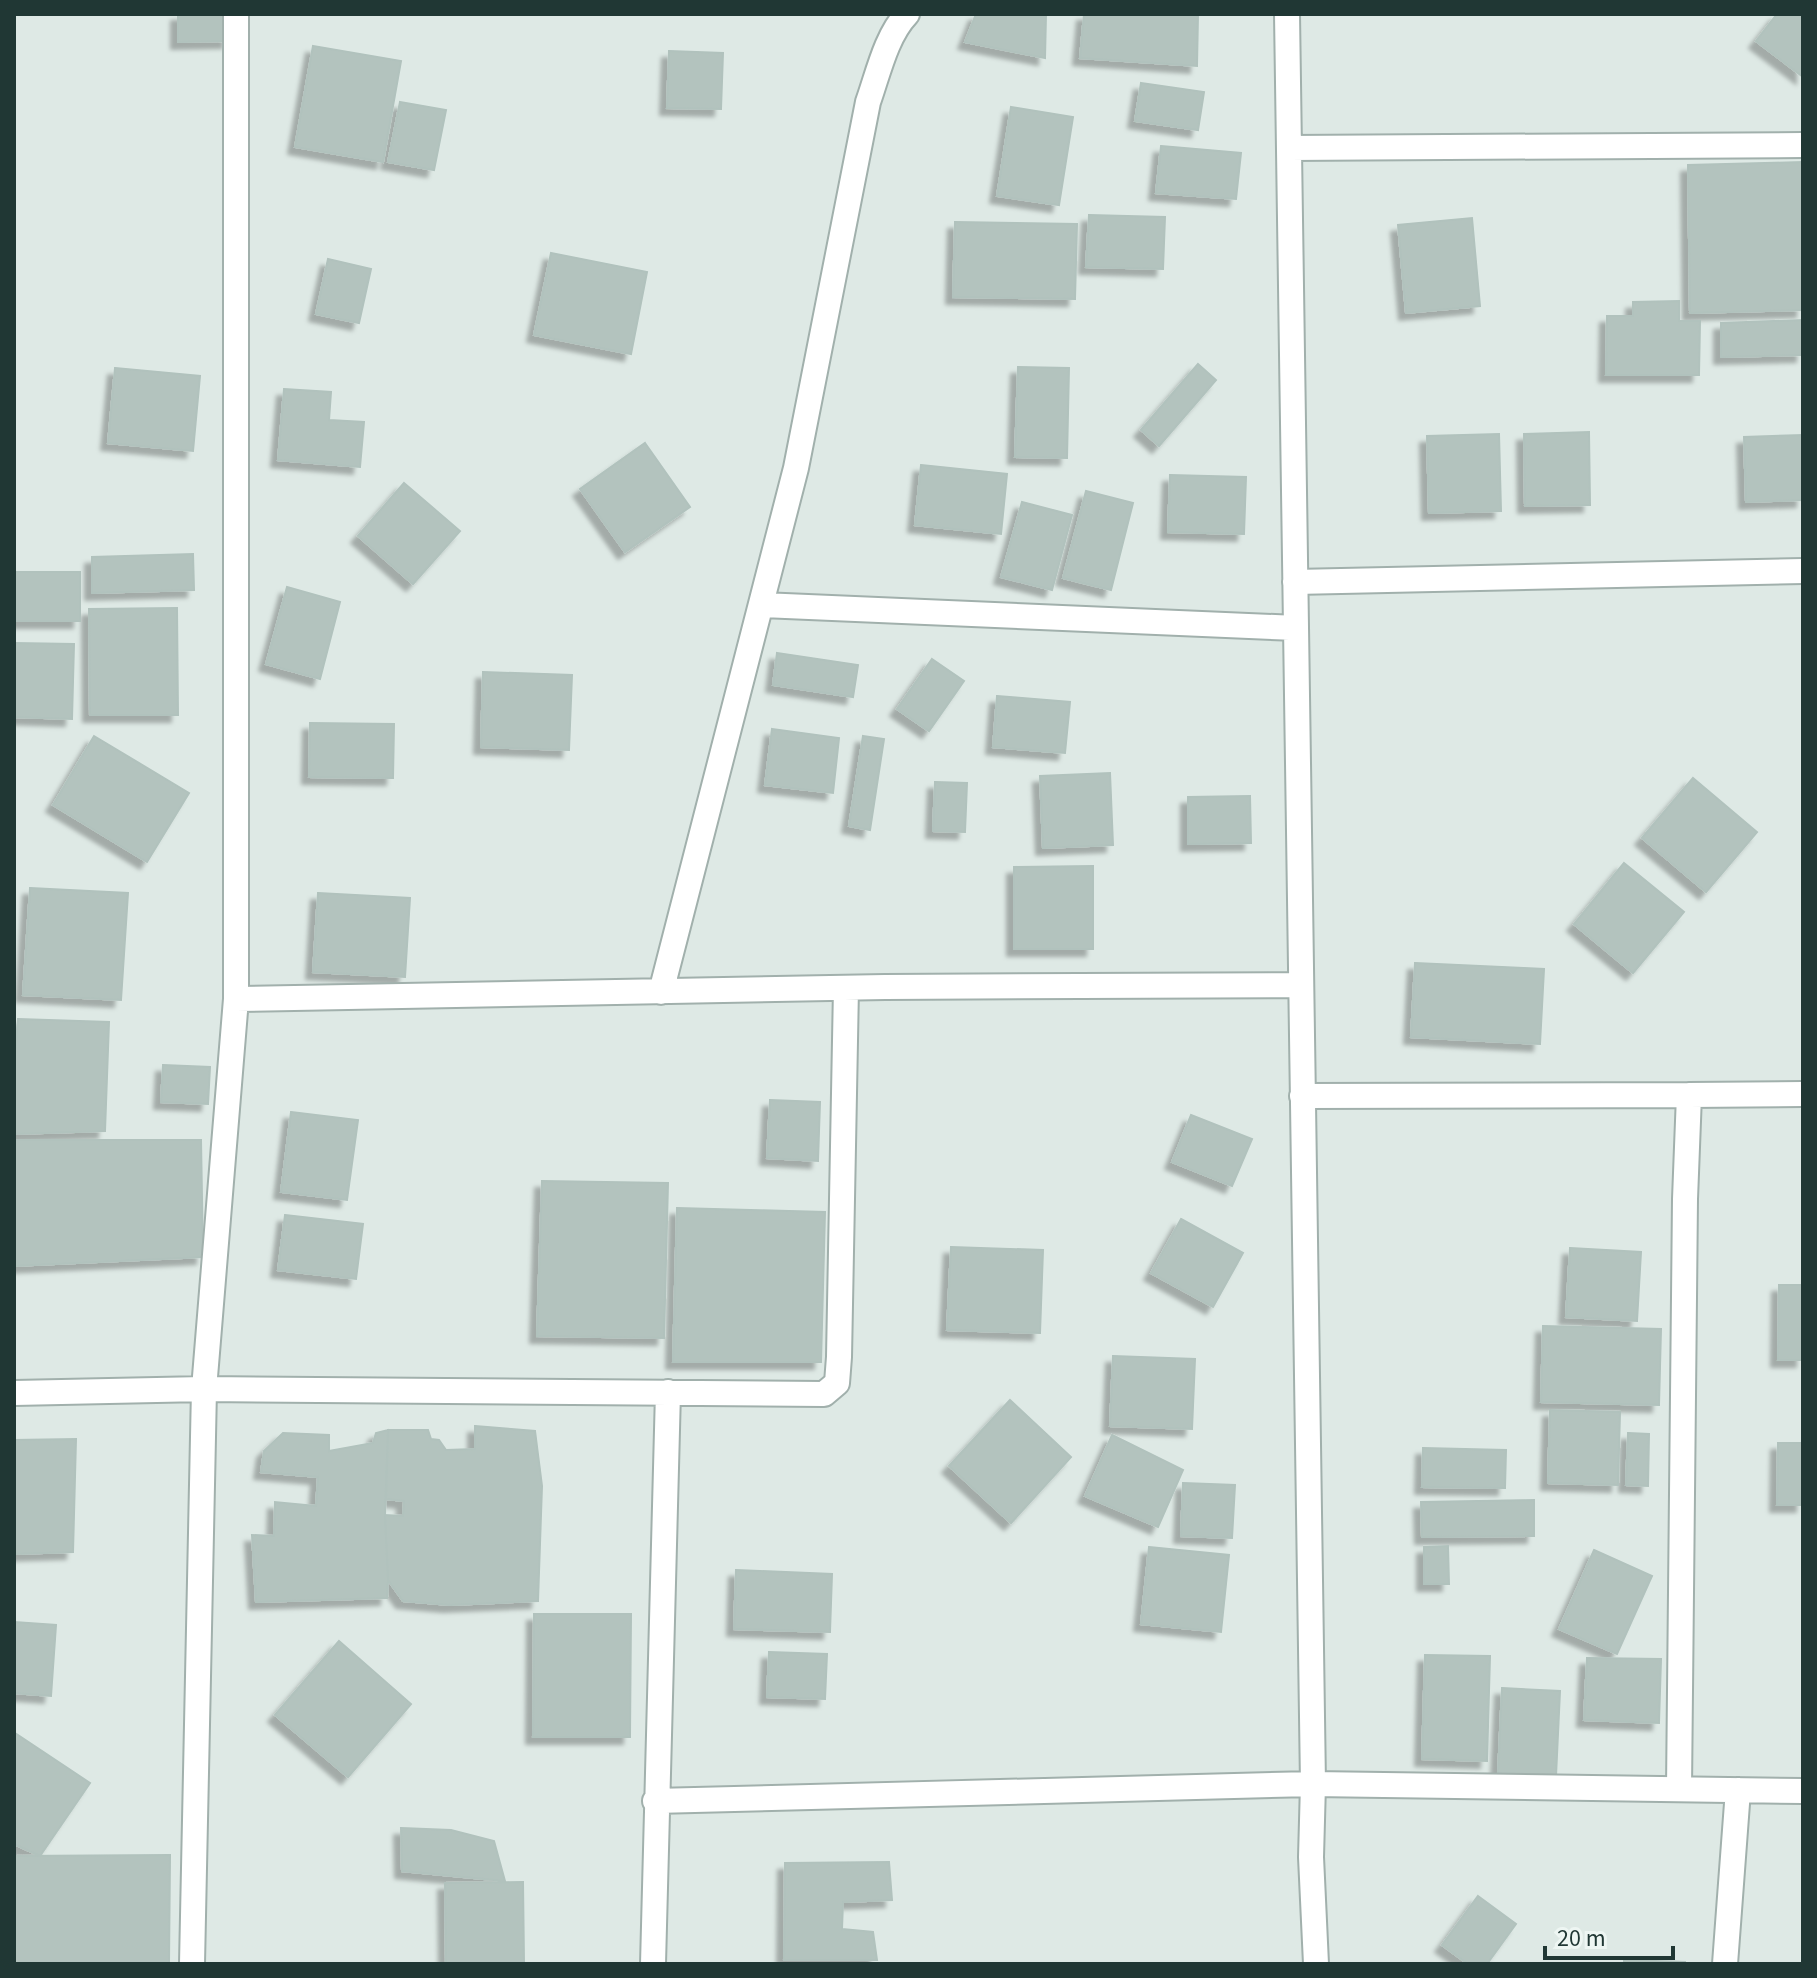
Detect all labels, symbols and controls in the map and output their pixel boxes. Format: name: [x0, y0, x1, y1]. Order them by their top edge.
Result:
scale bar: [1545, 1910, 1673, 1960]
text: 20 m: [1557, 1921, 1606, 1956]

